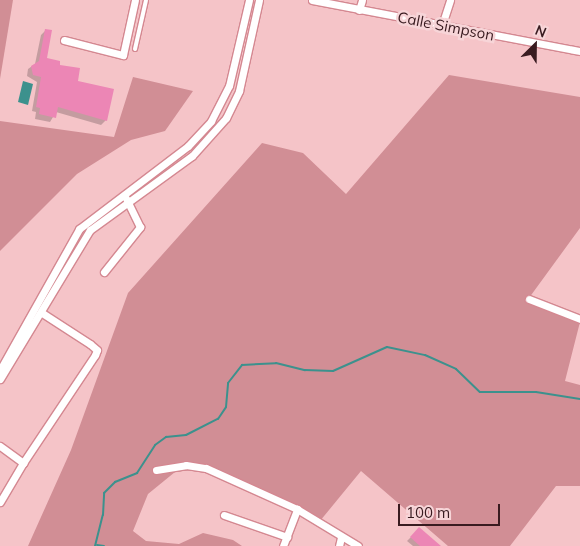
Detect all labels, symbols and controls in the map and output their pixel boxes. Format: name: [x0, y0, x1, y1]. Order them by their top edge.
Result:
street label: Calle Simpson: [396, 8, 496, 44]
north arrow: [510, 20, 560, 70]
text: N: [532, 21, 549, 42]
scale bar: [400, 494, 502, 526]
text: 100 m: [406, 503, 450, 522]

